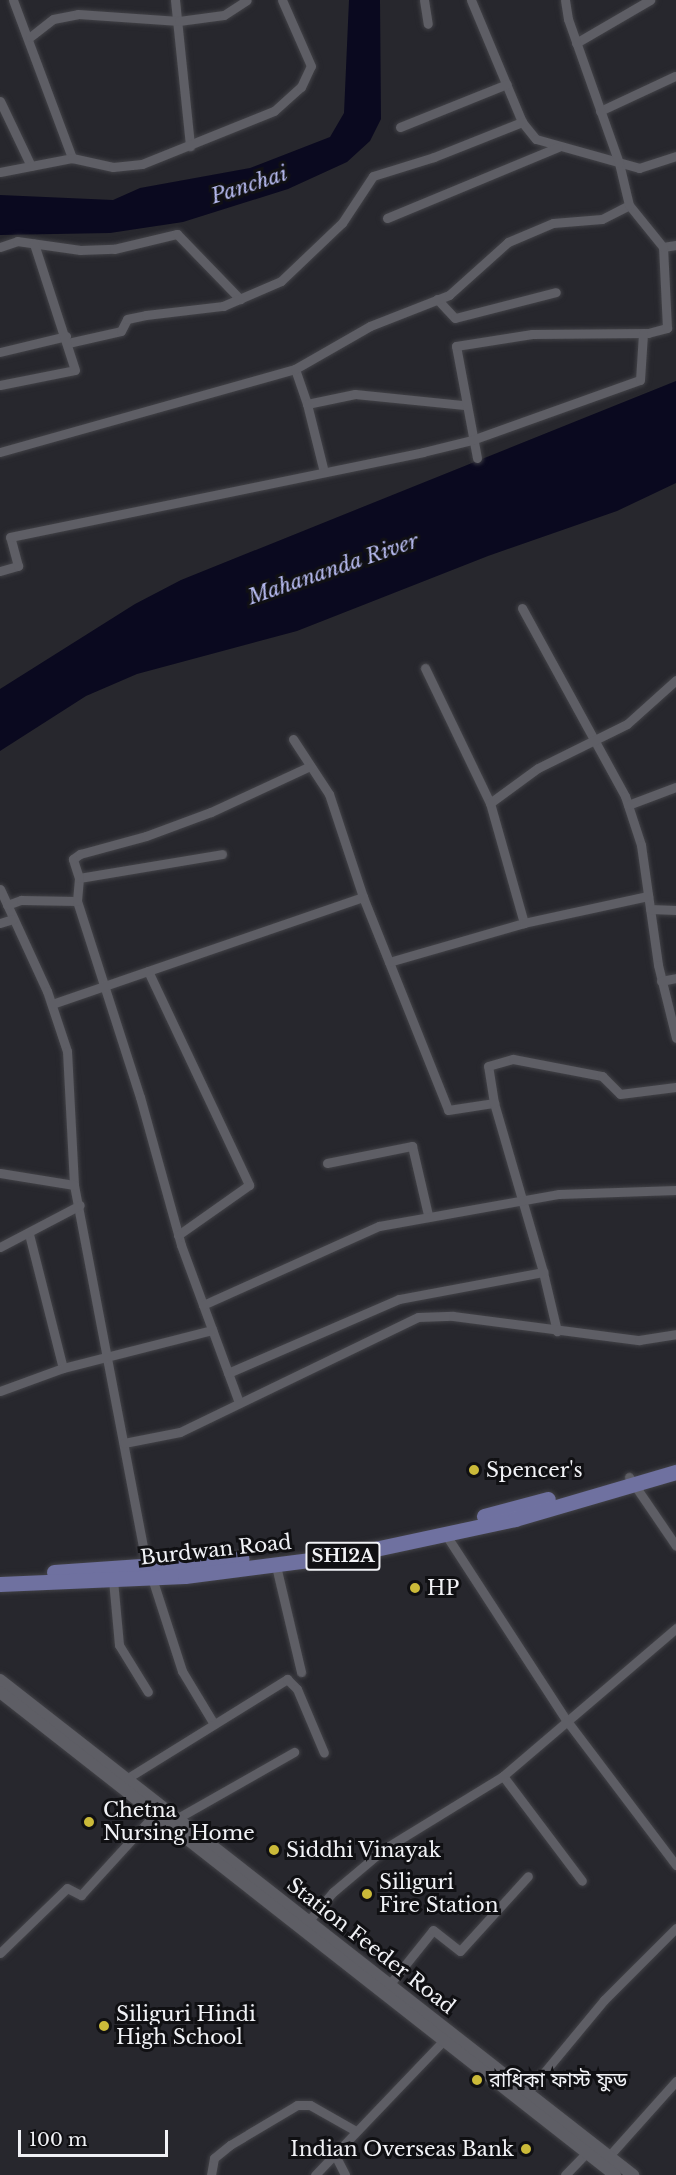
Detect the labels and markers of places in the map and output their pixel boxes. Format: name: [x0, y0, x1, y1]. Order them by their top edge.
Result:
place label: Spencer's: [486, 1458, 582, 1482]
marker: Spencer's: [467, 1463, 481, 1477]
place label: HP: [427, 1576, 459, 1600]
marker: HP: [408, 1581, 422, 1595]
place label: Chetna Nursing Home: [103, 1798, 255, 1845]
marker: Chetna Nursing Home: [80, 1813, 98, 1831]
place label: Siddhi Vinayak: [286, 1838, 442, 1862]
marker: Siddhi Vinayak: [267, 1843, 281, 1857]
place label: Siliguri Fire Station: [379, 1870, 498, 1917]
marker: Siliguri Fire Station: [360, 1887, 374, 1901]
place label: Siliguri Hindi High School: [116, 2002, 256, 2049]
marker: Siliguri Hindi High School: [97, 2019, 111, 2033]
place label: রাধিকা ফাস্ট ফুড: [489, 2068, 627, 2092]
marker: রাধিকা ফাস্ট ফুড: [470, 2073, 484, 2087]
place label: Indian Overseas Bank: [290, 2137, 514, 2161]
marker: Indian Overseas Bank: [519, 2142, 533, 2156]

